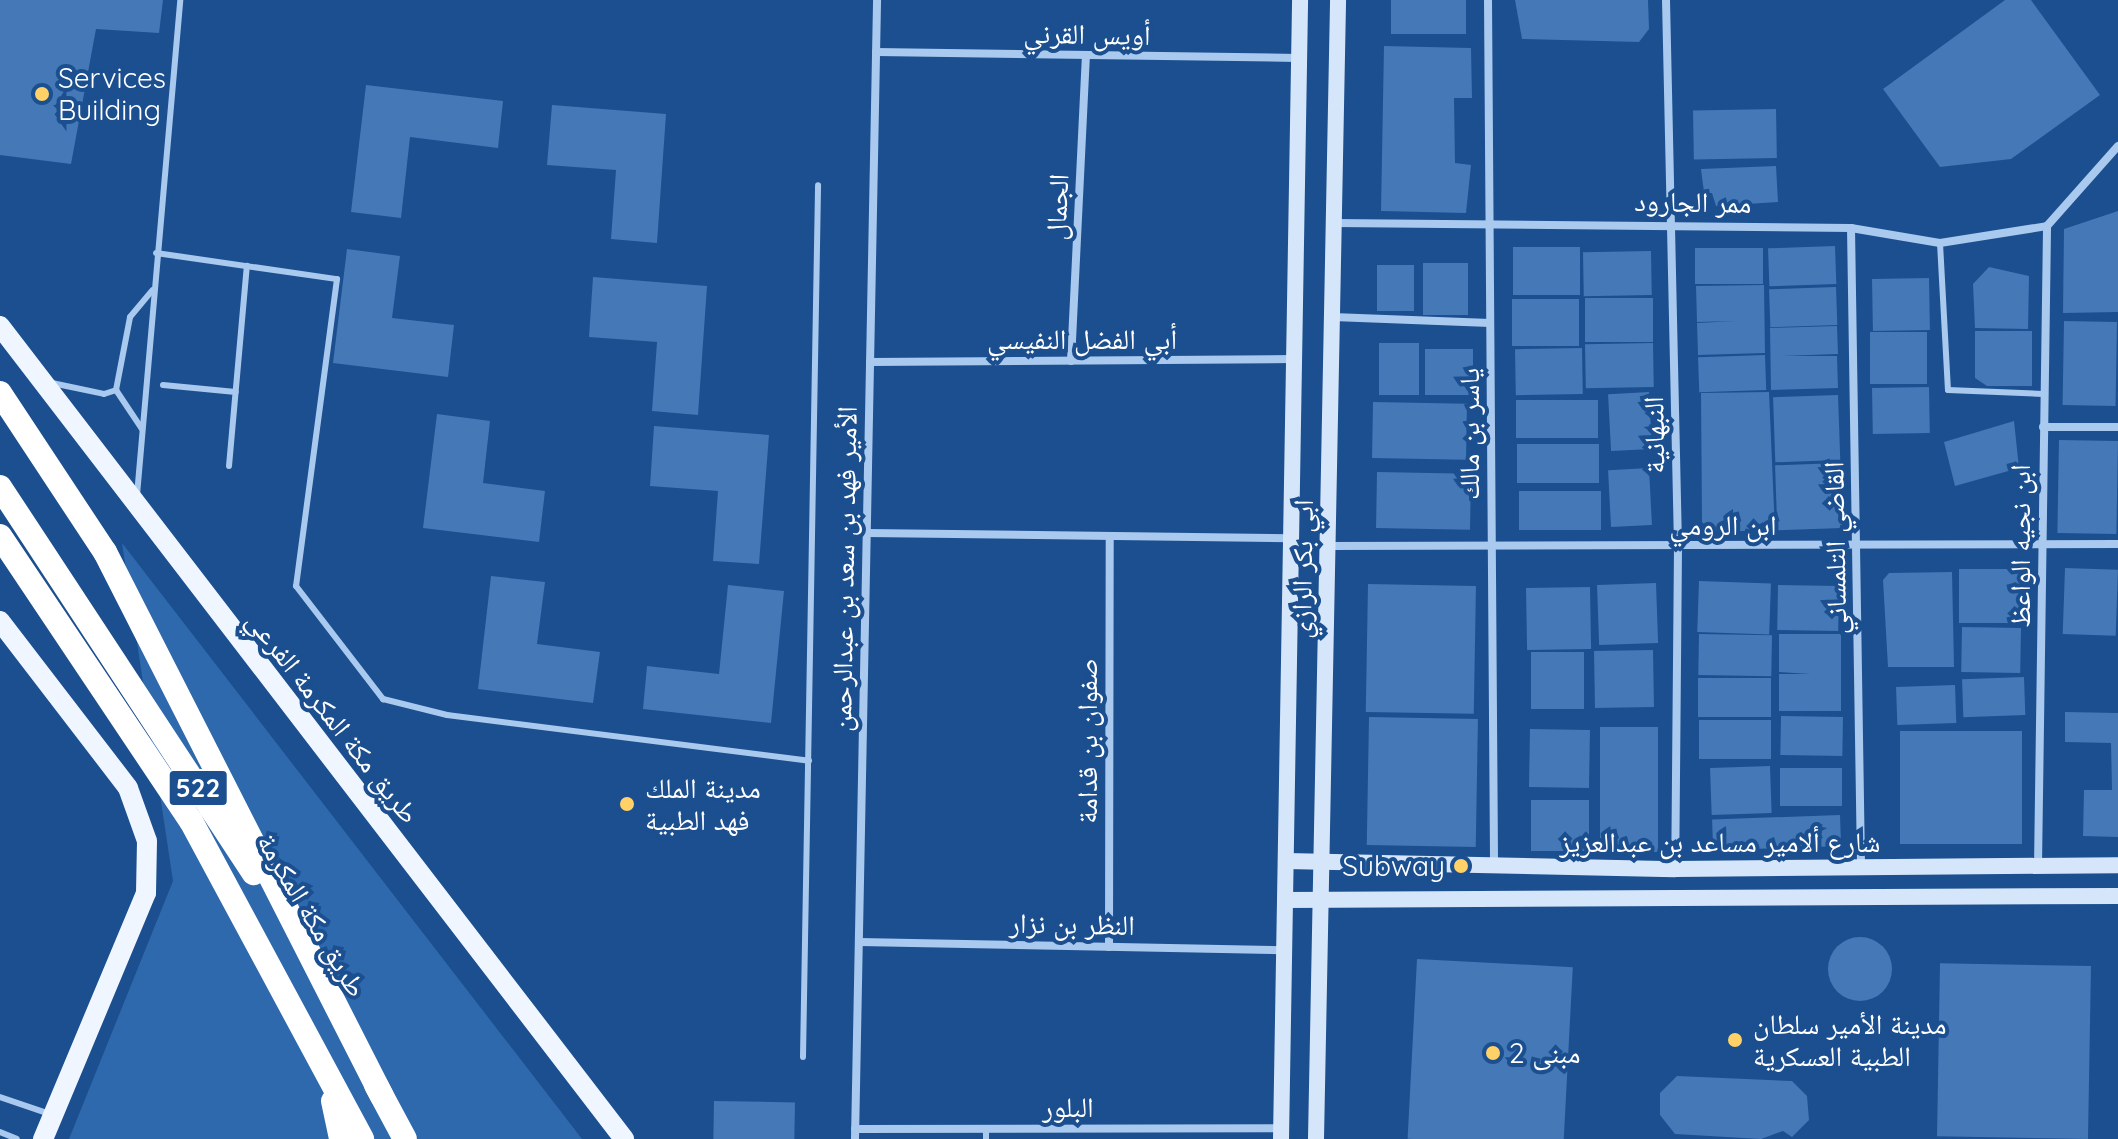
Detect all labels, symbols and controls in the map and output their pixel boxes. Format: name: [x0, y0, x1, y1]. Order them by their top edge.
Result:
street label: أويس القرني: [1023, 16, 1151, 52]
place label: Services Building: [58, 61, 166, 127]
marker: Services Building: [33, 85, 51, 103]
street label: الجمال: [1038, 173, 1076, 241]
street label: ممر الجارود: [1634, 184, 1752, 220]
street label: أبي الفضل النفيسي: [987, 322, 1177, 356]
street label: ياسر بن مالك: [1452, 368, 1486, 500]
street label: النبهانية: [1637, 396, 1671, 474]
street label: الأمير فهد بن سعد بن عبدالرحمن: [824, 406, 864, 732]
street label: القاضي التلمساني: [1817, 461, 1853, 635]
street label: ابن نجيه الواعظ: [2003, 464, 2037, 628]
street label: ابي بكر الرازي: [1284, 499, 1320, 639]
street label: ابن الرومي: [1669, 508, 1777, 542]
street label: طريق مكة المكرمة الفرعي: [240, 604, 426, 830]
street label: صفوان بن قدامة: [1070, 658, 1104, 824]
road number: 522: [166, 766, 230, 810]
place label: مدينة الملك فهد الطبية: [645, 771, 761, 837]
marker: مدينة الملك فهد الطبية: [616, 793, 638, 815]
street label: شارع ألامير مساعد بن عبدالعزيز: [1559, 825, 1881, 859]
street label: طريق مكة المكرمة: [250, 827, 374, 1003]
place label: Subway: [1342, 849, 1445, 883]
marker: Subway: [1452, 857, 1470, 875]
street label: النظر بن نزار: [1009, 906, 1135, 942]
place label: مدينة الأمير سلطان الطبية العسكرية: [1753, 1007, 1946, 1073]
marker: مدينة الأمير سلطان الطبية العسكرية: [1724, 1029, 1746, 1051]
place label: مبنى 2: [1509, 1036, 1581, 1070]
marker: مبنى 2: [1484, 1044, 1502, 1062]
street label: البلور: [1042, 1090, 1094, 1124]

